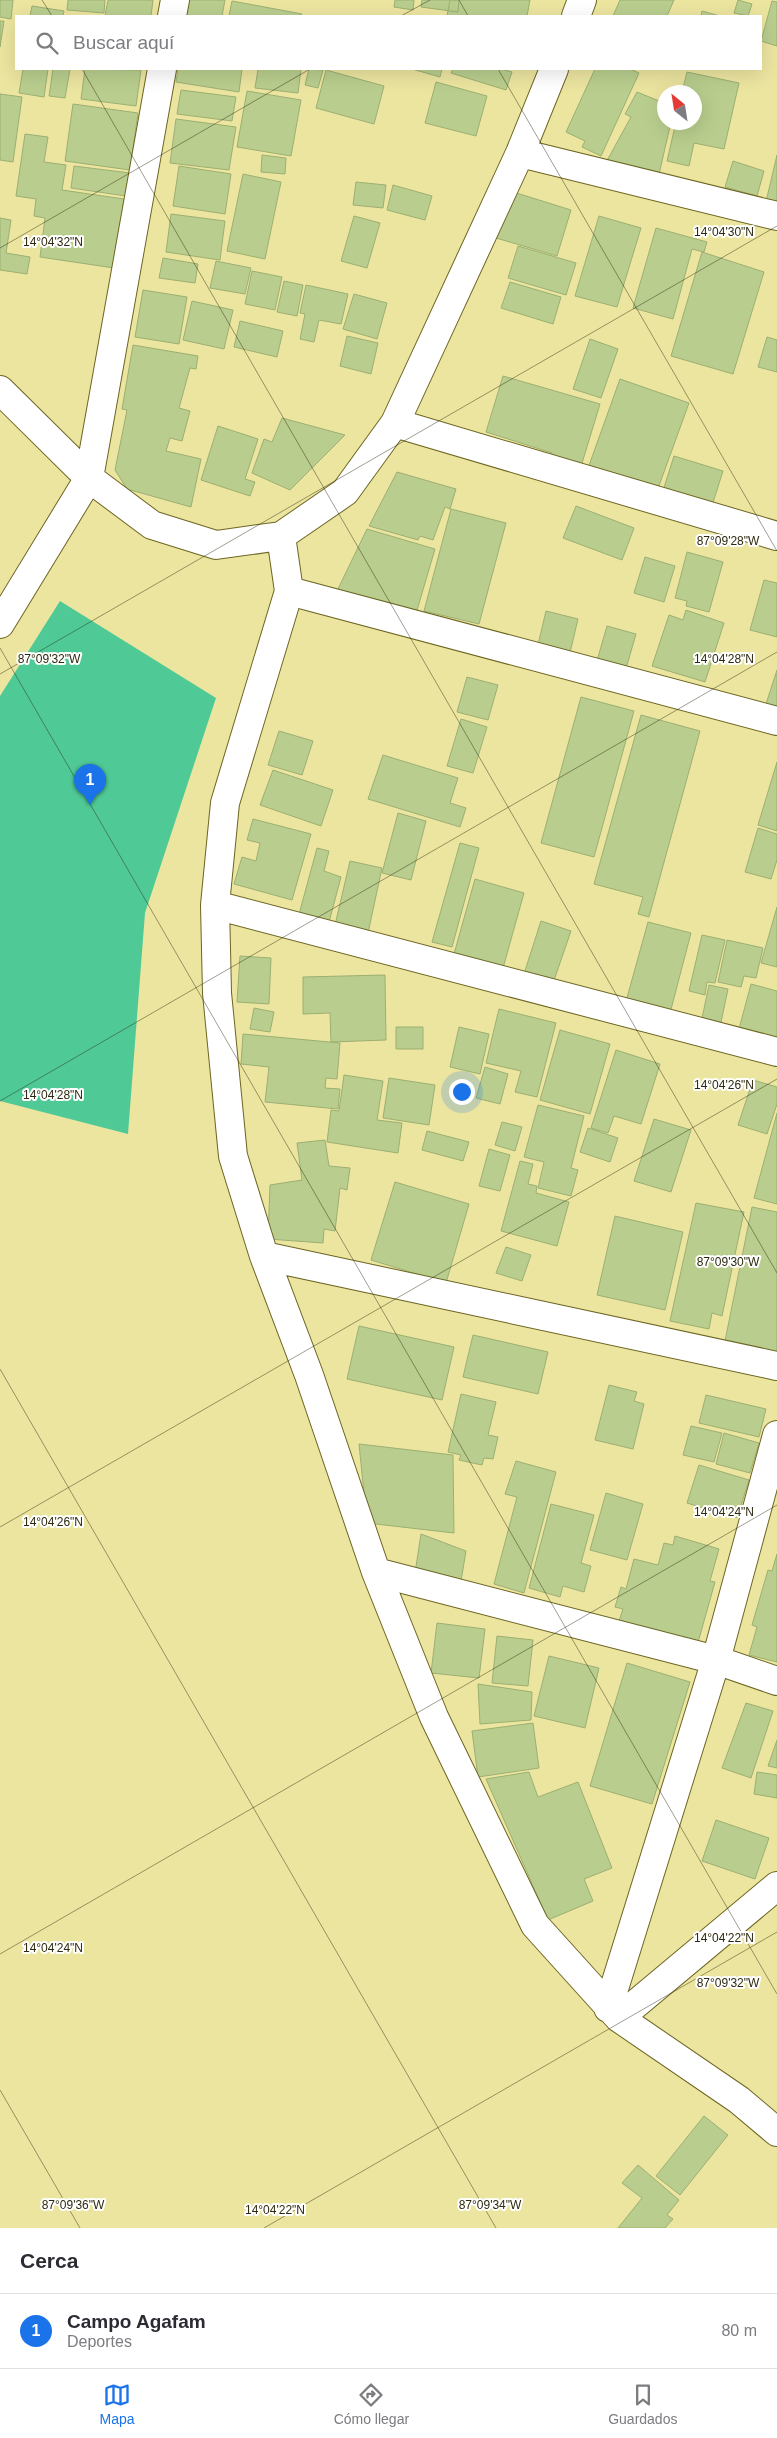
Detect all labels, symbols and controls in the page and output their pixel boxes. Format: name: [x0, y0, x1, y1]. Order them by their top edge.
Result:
search box: [15, 15, 762, 70]
icon: search: [33, 29, 61, 57]
text: Buscar aquí: [73, 32, 174, 53]
north arrow: [657, 85, 702, 130]
text: 14°04'30"N: [694, 225, 754, 239]
text: 14°04'32"N: [23, 235, 83, 249]
text: 87°09'28"W: [697, 534, 760, 548]
text: 87°09'32"W: [18, 652, 81, 666]
text: 14°04'28"N: [694, 652, 754, 666]
pin: 1: [74, 764, 106, 805]
text: 14°04'26"N: [694, 1078, 754, 1092]
your location: [449, 1079, 475, 1105]
text: 14°04'28"N: [23, 1088, 83, 1102]
text: 87°09'30"W: [697, 1255, 760, 1269]
text: 14°04'24"N: [694, 1505, 754, 1519]
text: 14°04'26"N: [23, 1515, 83, 1529]
text: 14°04'22"N: [694, 1931, 754, 1945]
text: 14°04'24"N: [23, 1941, 83, 1955]
text: 87°09'32"W: [697, 1976, 760, 1990]
text: 87°09'36"W: [42, 2198, 105, 2212]
text: 87°09'34"W: [459, 2198, 522, 2212]
text: 14°04'22"N: [245, 2203, 305, 2217]
text: Cerca: [20, 2249, 78, 2272]
text: Campo Agafam: [67, 2311, 206, 2332]
text: 1: [32, 2322, 40, 2339]
text: 80 m: [721, 2322, 757, 2339]
text: Deportes: [67, 2333, 132, 2350]
tab: Mapa: [100, 2381, 135, 2427]
tab: Cómo llegar: [334, 2381, 409, 2427]
tab: Guardados: [608, 2381, 677, 2427]

